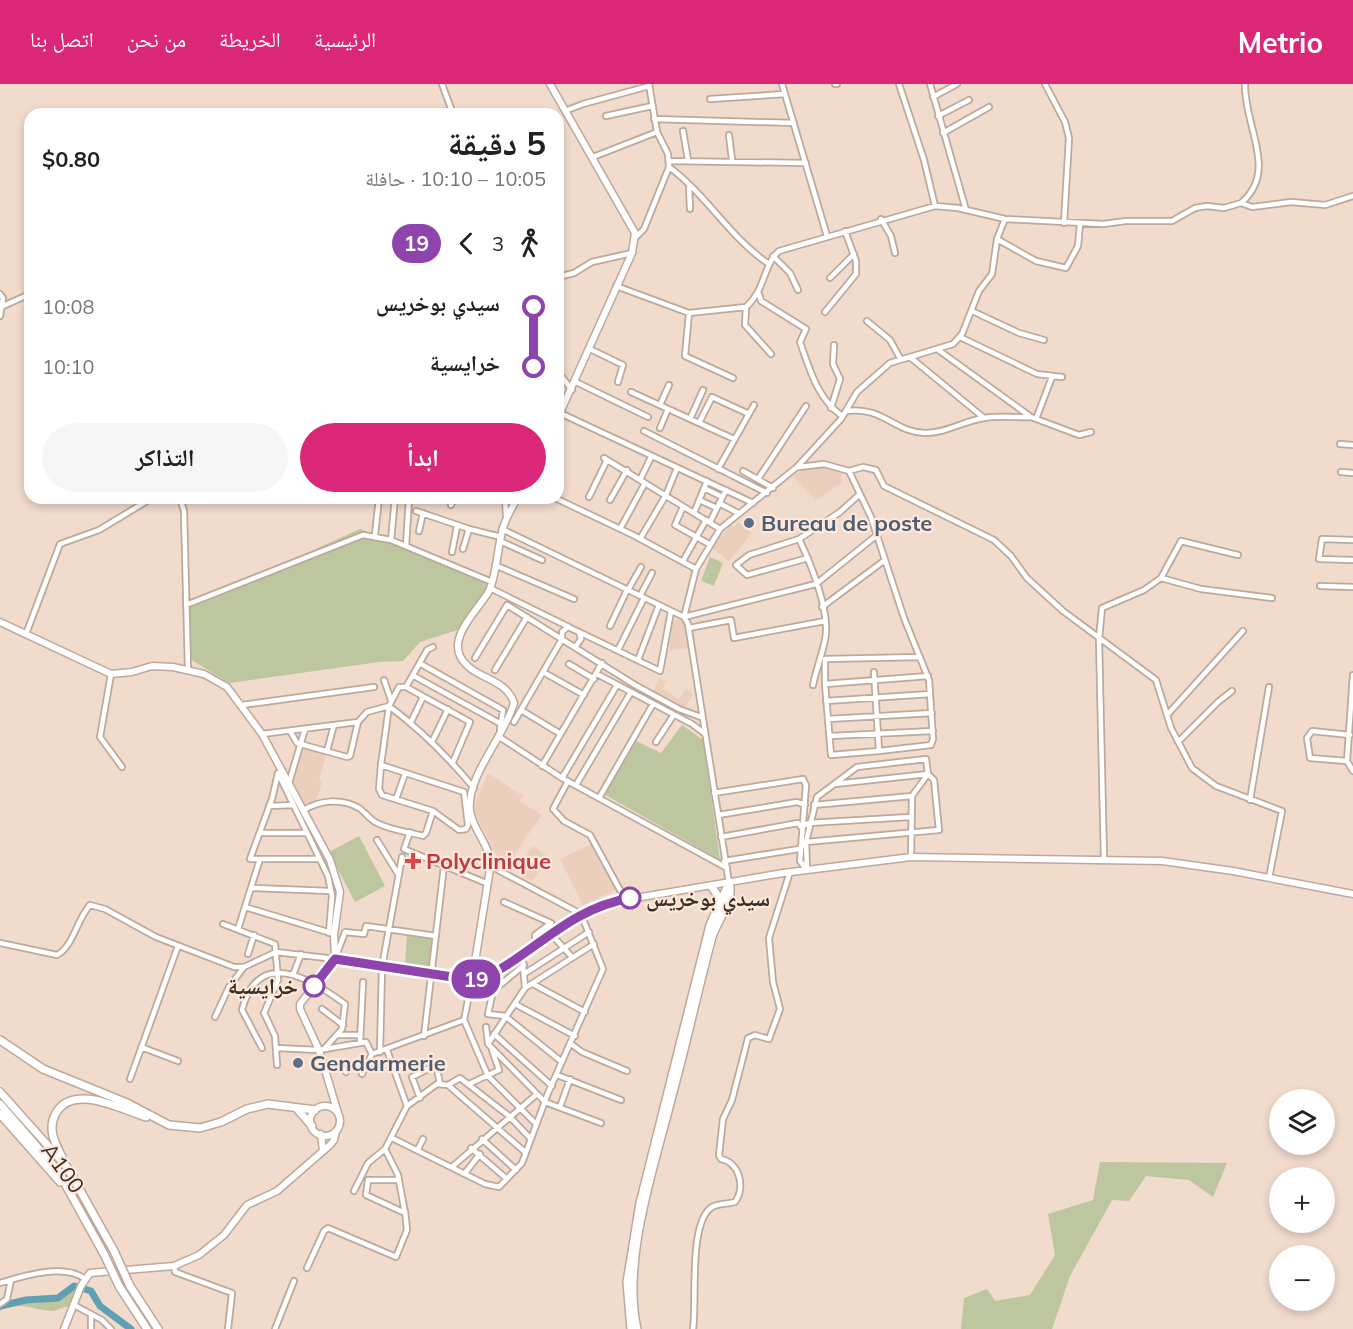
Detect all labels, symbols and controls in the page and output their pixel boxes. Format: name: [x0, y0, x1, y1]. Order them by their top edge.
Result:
text: Metrio: [1238, 25, 1323, 60]
text: اتصل بنا: [30, 26, 94, 52]
text: من نحن: [127, 26, 186, 52]
text: الخريطة: [219, 26, 281, 52]
text: الرئيسية: [314, 26, 376, 52]
text: 5 دقيقة: [448, 122, 546, 163]
text: $0.80: [42, 145, 100, 173]
text: 10:05 – 10:10 · حافلة: [365, 166, 546, 191]
icon: back: [450, 227, 483, 260]
icon: walk: [513, 227, 546, 260]
text: 19: [404, 230, 429, 256]
text: 3: [492, 231, 504, 256]
text: سيدي بوخريس: [376, 289, 500, 317]
text: 10:08: [42, 294, 95, 319]
text: خرايسية: [430, 349, 500, 377]
text: 10:10: [42, 354, 95, 379]
button: التذاكر: [42, 423, 288, 492]
button: ابدأ: [300, 423, 546, 492]
place label: Bureau de poste: [761, 509, 932, 537]
marker: Bureau de poste: [742, 516, 756, 530]
place label: Polyclinique: [426, 847, 551, 875]
marker: Polyclinique: [404, 852, 422, 870]
place label: سيدي بوخريس: [646, 884, 770, 915]
marker: سيدي بوخريس: [619, 887, 641, 909]
line badge: 19: [449, 960, 503, 998]
text: 19: [463, 966, 489, 992]
place label: خرايسية: [228, 972, 298, 1000]
marker: خرايسية: [303, 975, 325, 997]
place label: Gendarmerie: [310, 1049, 446, 1077]
marker: Gendarmerie: [291, 1056, 305, 1070]
map controls: [1269, 1089, 1335, 1311]
button: layers: [1269, 1089, 1335, 1155]
street label: A100: [35, 1137, 91, 1199]
button: +: [1269, 1167, 1335, 1233]
button: −: [1269, 1245, 1335, 1311]

